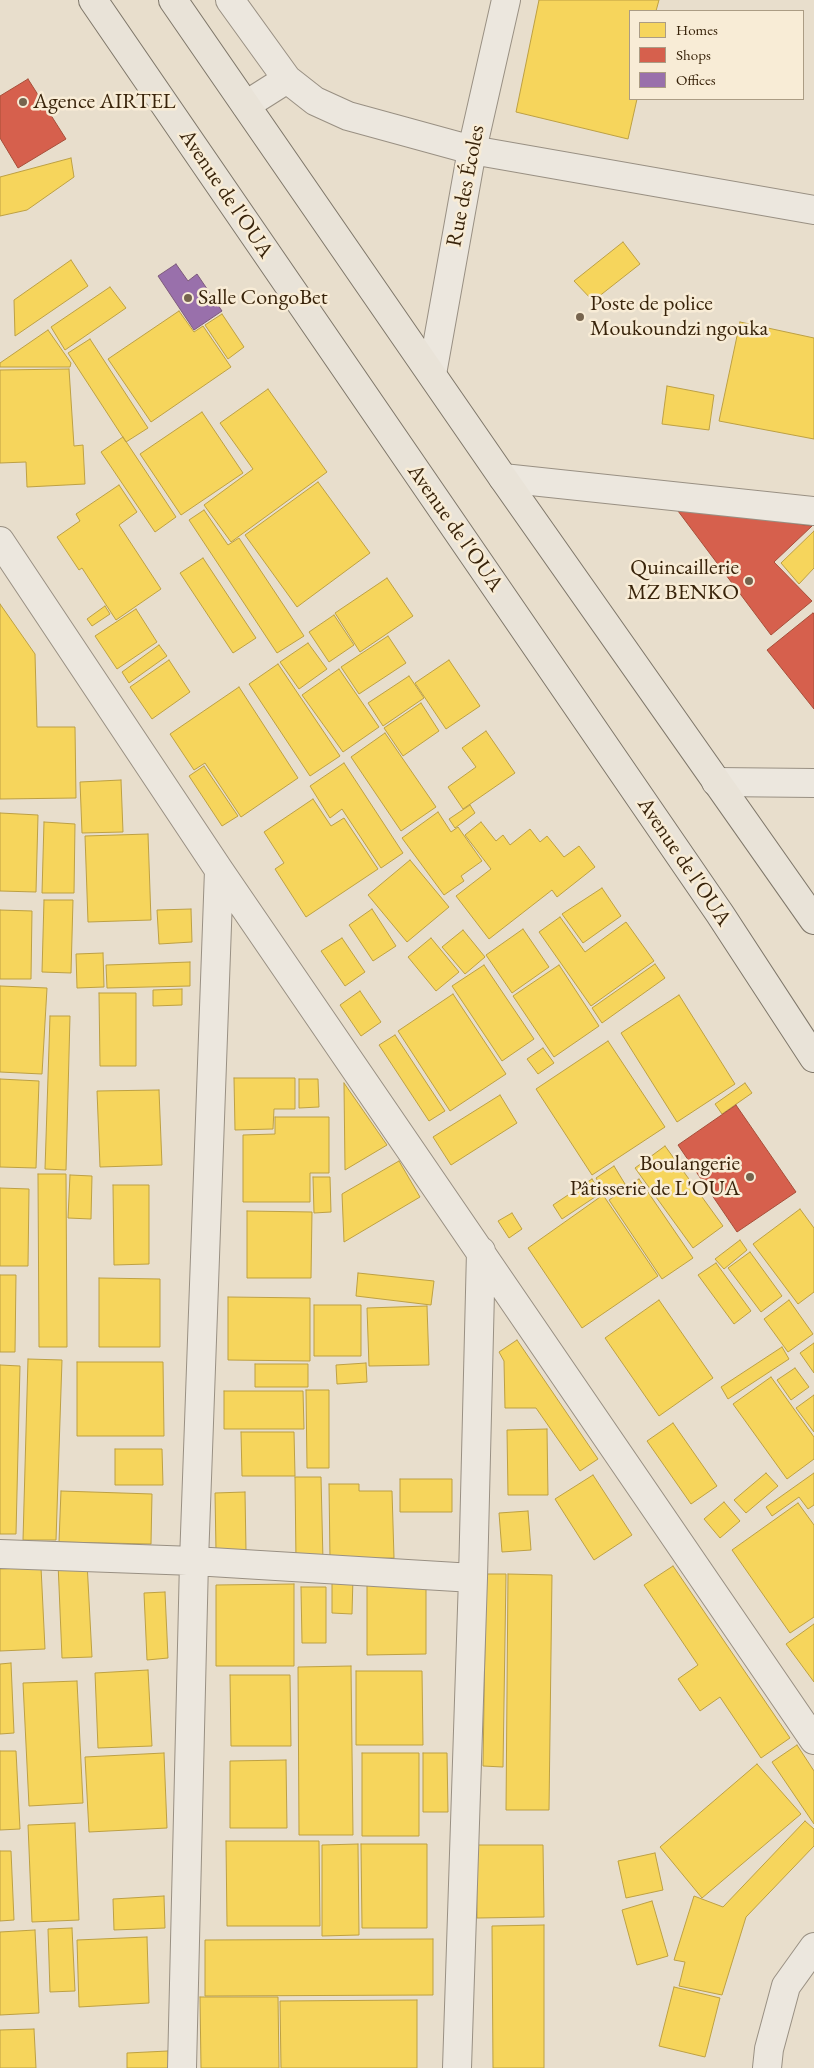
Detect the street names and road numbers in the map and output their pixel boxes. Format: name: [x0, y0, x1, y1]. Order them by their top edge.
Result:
street label: Rue des Écoles: [441, 123, 491, 249]
street label: Avenue de l'OUA: [173, 125, 279, 263]
street label: Avenue de l'OUA: [401, 459, 509, 597]
street label: Avenue de l'OUA: [631, 793, 737, 931]

